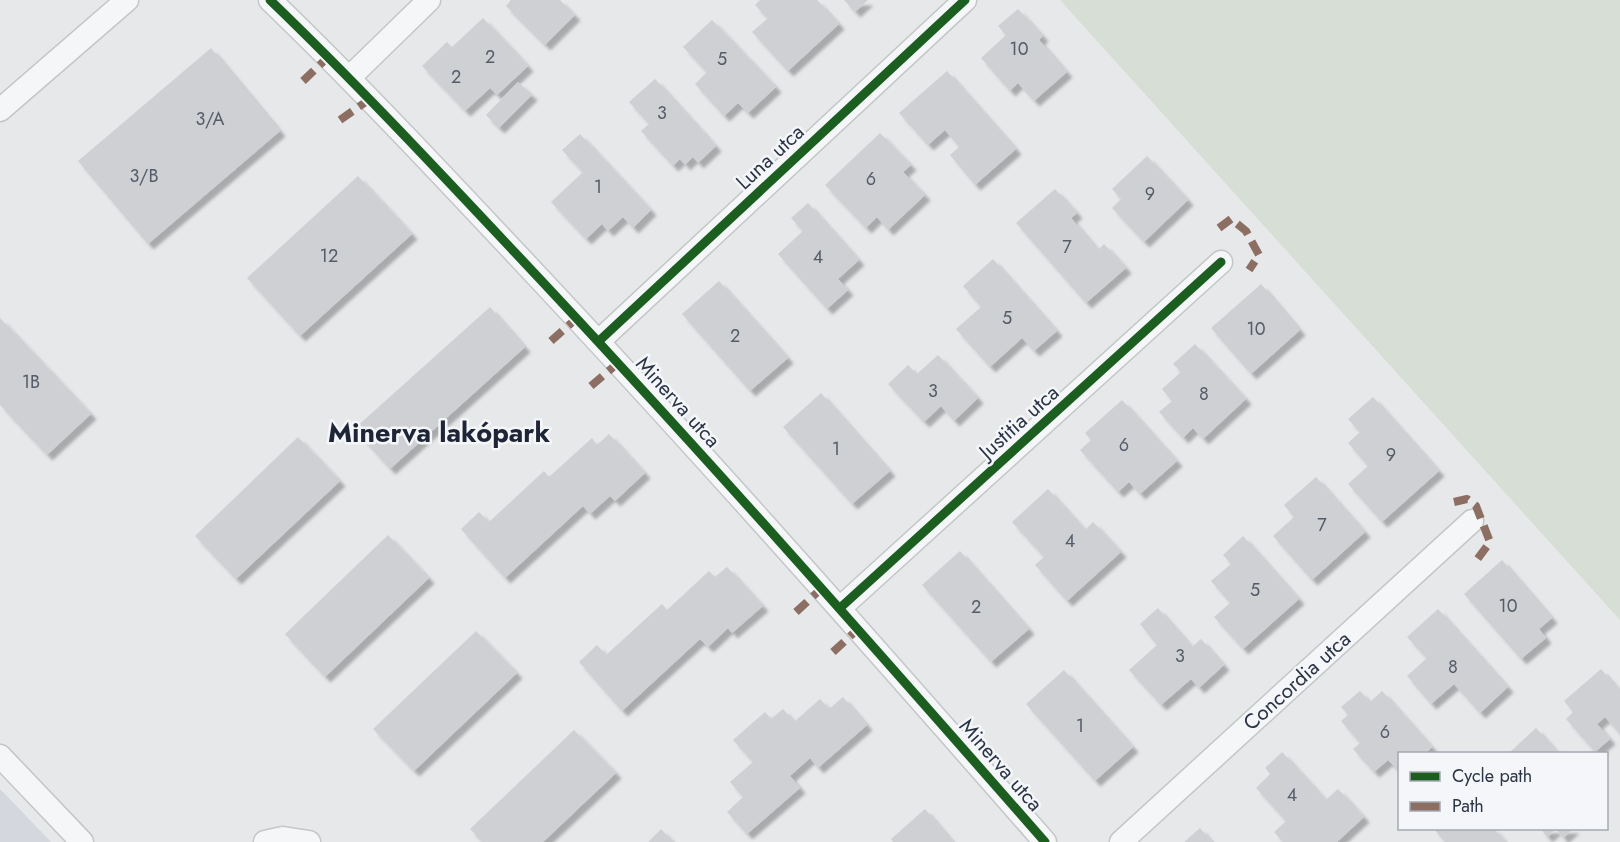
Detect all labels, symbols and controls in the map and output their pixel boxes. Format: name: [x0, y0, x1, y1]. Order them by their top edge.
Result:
house number: 10: [1010, 36, 1029, 62]
house number: 2: [485, 44, 495, 70]
house number: 5: [717, 46, 727, 72]
house number: 2: [451, 64, 461, 90]
house number: 3: [657, 100, 667, 126]
house number: 3/A: [196, 106, 225, 132]
street label: Luna utca: [729, 117, 811, 197]
house number: 3/B: [130, 163, 158, 189]
house number: 6: [866, 166, 876, 192]
house number: 1: [594, 174, 602, 200]
house number: 9: [1145, 181, 1155, 207]
house number: 7: [1062, 234, 1072, 260]
house number: 12: [320, 243, 338, 269]
house number: 4: [813, 244, 823, 270]
house number: 5: [1002, 305, 1012, 331]
house number: 10: [1247, 316, 1266, 342]
house number: 2: [730, 323, 740, 349]
street label: Minerva utca: [629, 350, 727, 454]
house number: 1B: [22, 369, 40, 395]
house number: 3: [928, 378, 938, 404]
street label: Justitia utca: [970, 378, 1066, 468]
house number: 8: [1199, 381, 1209, 407]
district label: Minerva lakópark: [328, 413, 550, 452]
house number: 6: [1119, 432, 1129, 458]
house number: 1: [832, 436, 840, 462]
house number: 9: [1386, 442, 1396, 468]
house number: 7: [1317, 512, 1327, 538]
house number: 4: [1065, 528, 1075, 554]
house number: 5: [1250, 577, 1260, 603]
house number: 10: [1499, 593, 1518, 619]
house number: 2: [971, 594, 981, 620]
street label: Concordia utca: [1237, 624, 1357, 738]
house number: 3: [1175, 643, 1185, 669]
house number: 8: [1448, 654, 1458, 680]
street label: Minerva utca: [952, 712, 1050, 818]
house number: 1: [1076, 713, 1084, 739]
house number: 6: [1380, 719, 1390, 745]
legend: [1398, 752, 1608, 830]
text: Cycle path: [1452, 763, 1532, 789]
house number: 4: [1287, 782, 1297, 808]
text: Path: [1452, 793, 1484, 819]

